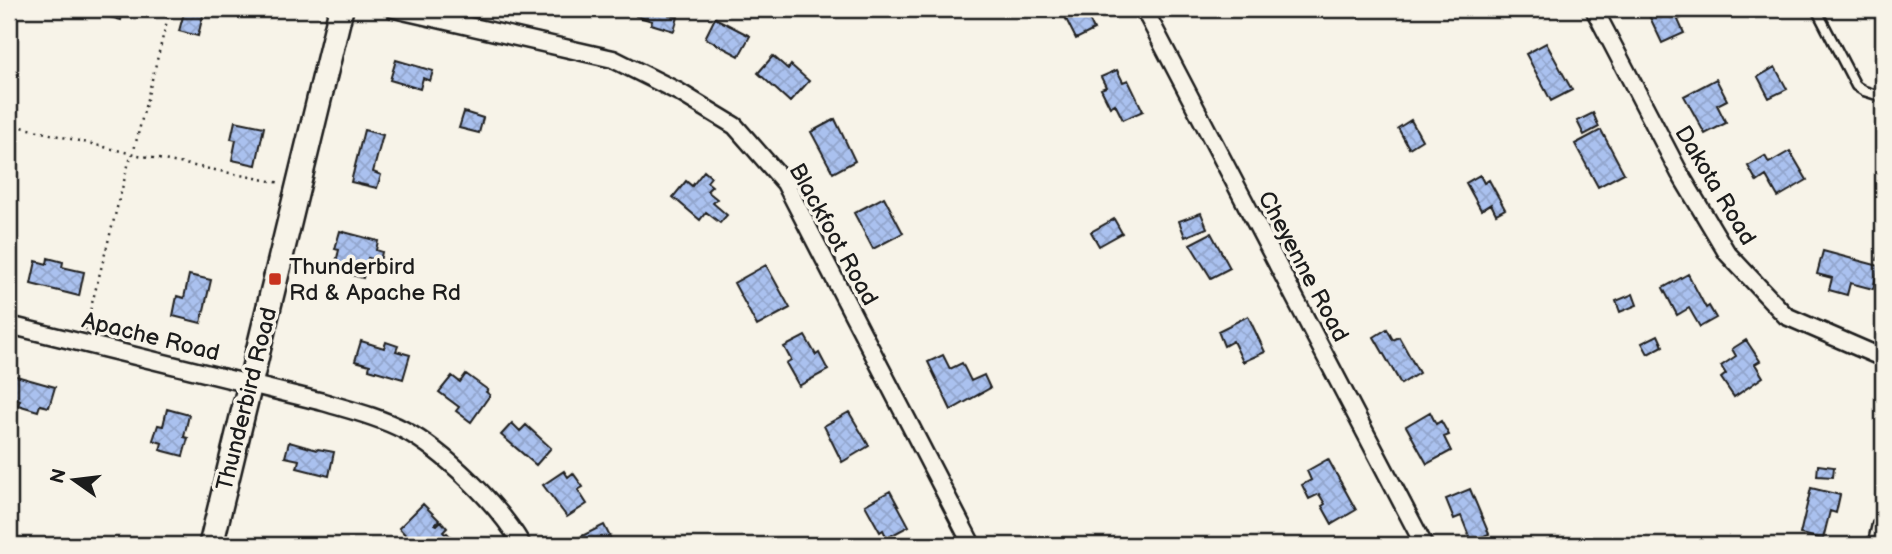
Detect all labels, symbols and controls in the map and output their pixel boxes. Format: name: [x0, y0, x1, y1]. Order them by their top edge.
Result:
street label: Dakota Road: [1669, 121, 1762, 250]
street label: Blackfoot Road: [783, 159, 884, 310]
street label: Cheyenne Road: [1252, 186, 1355, 347]
place label: Thunderbird Rd & Apache Rd: [289, 253, 461, 307]
marker: Thunderbird Rd & Apache Rd: [267, 271, 283, 287]
street label: Thunderbird Road: [211, 305, 283, 494]
street label: Apache Road: [79, 306, 222, 368]
north arrow: [38, 446, 108, 516]
text: N: [46, 467, 72, 486]

